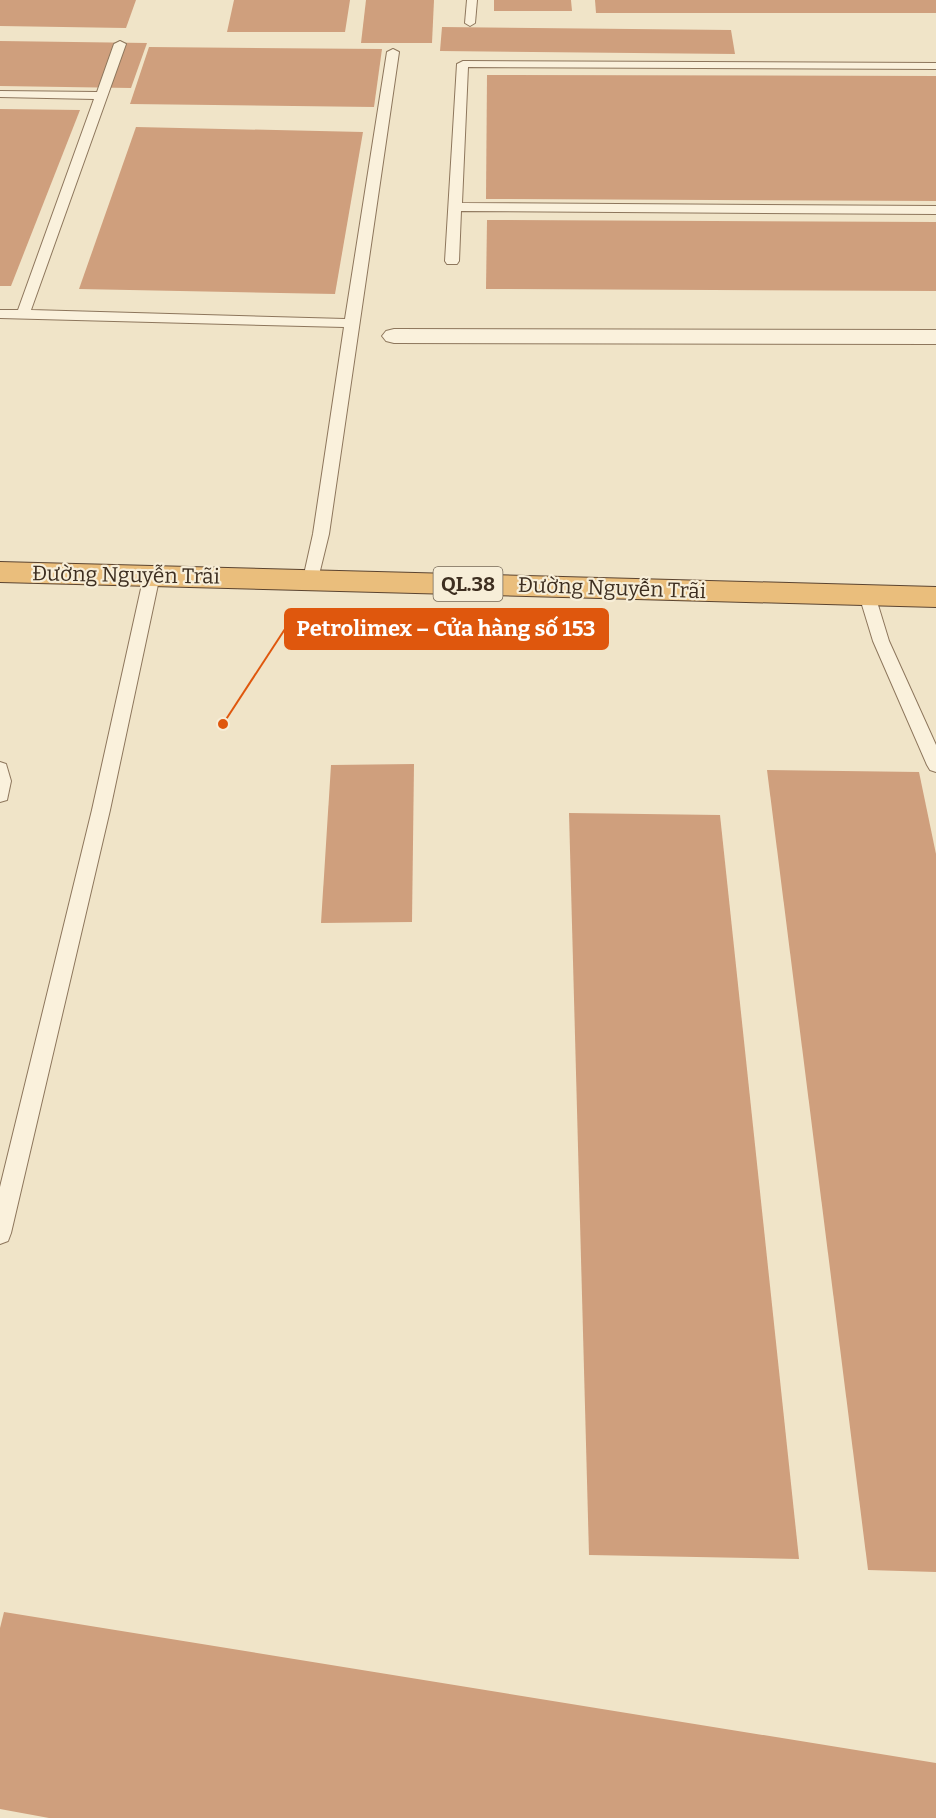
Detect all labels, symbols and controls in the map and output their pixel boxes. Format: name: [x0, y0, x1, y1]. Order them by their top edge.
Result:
street label: Đường Nguyễn Trãi: [32, 560, 220, 590]
road number: QL.38: [434, 567, 502, 601]
street label: Đường Nguyễn Trãi: [518, 572, 706, 604]
callout: Petrolimex – Cửa hàng số 153: [285, 609, 608, 649]
text: Petrolimex – Cửa hàng số 153: [296, 615, 596, 642]

